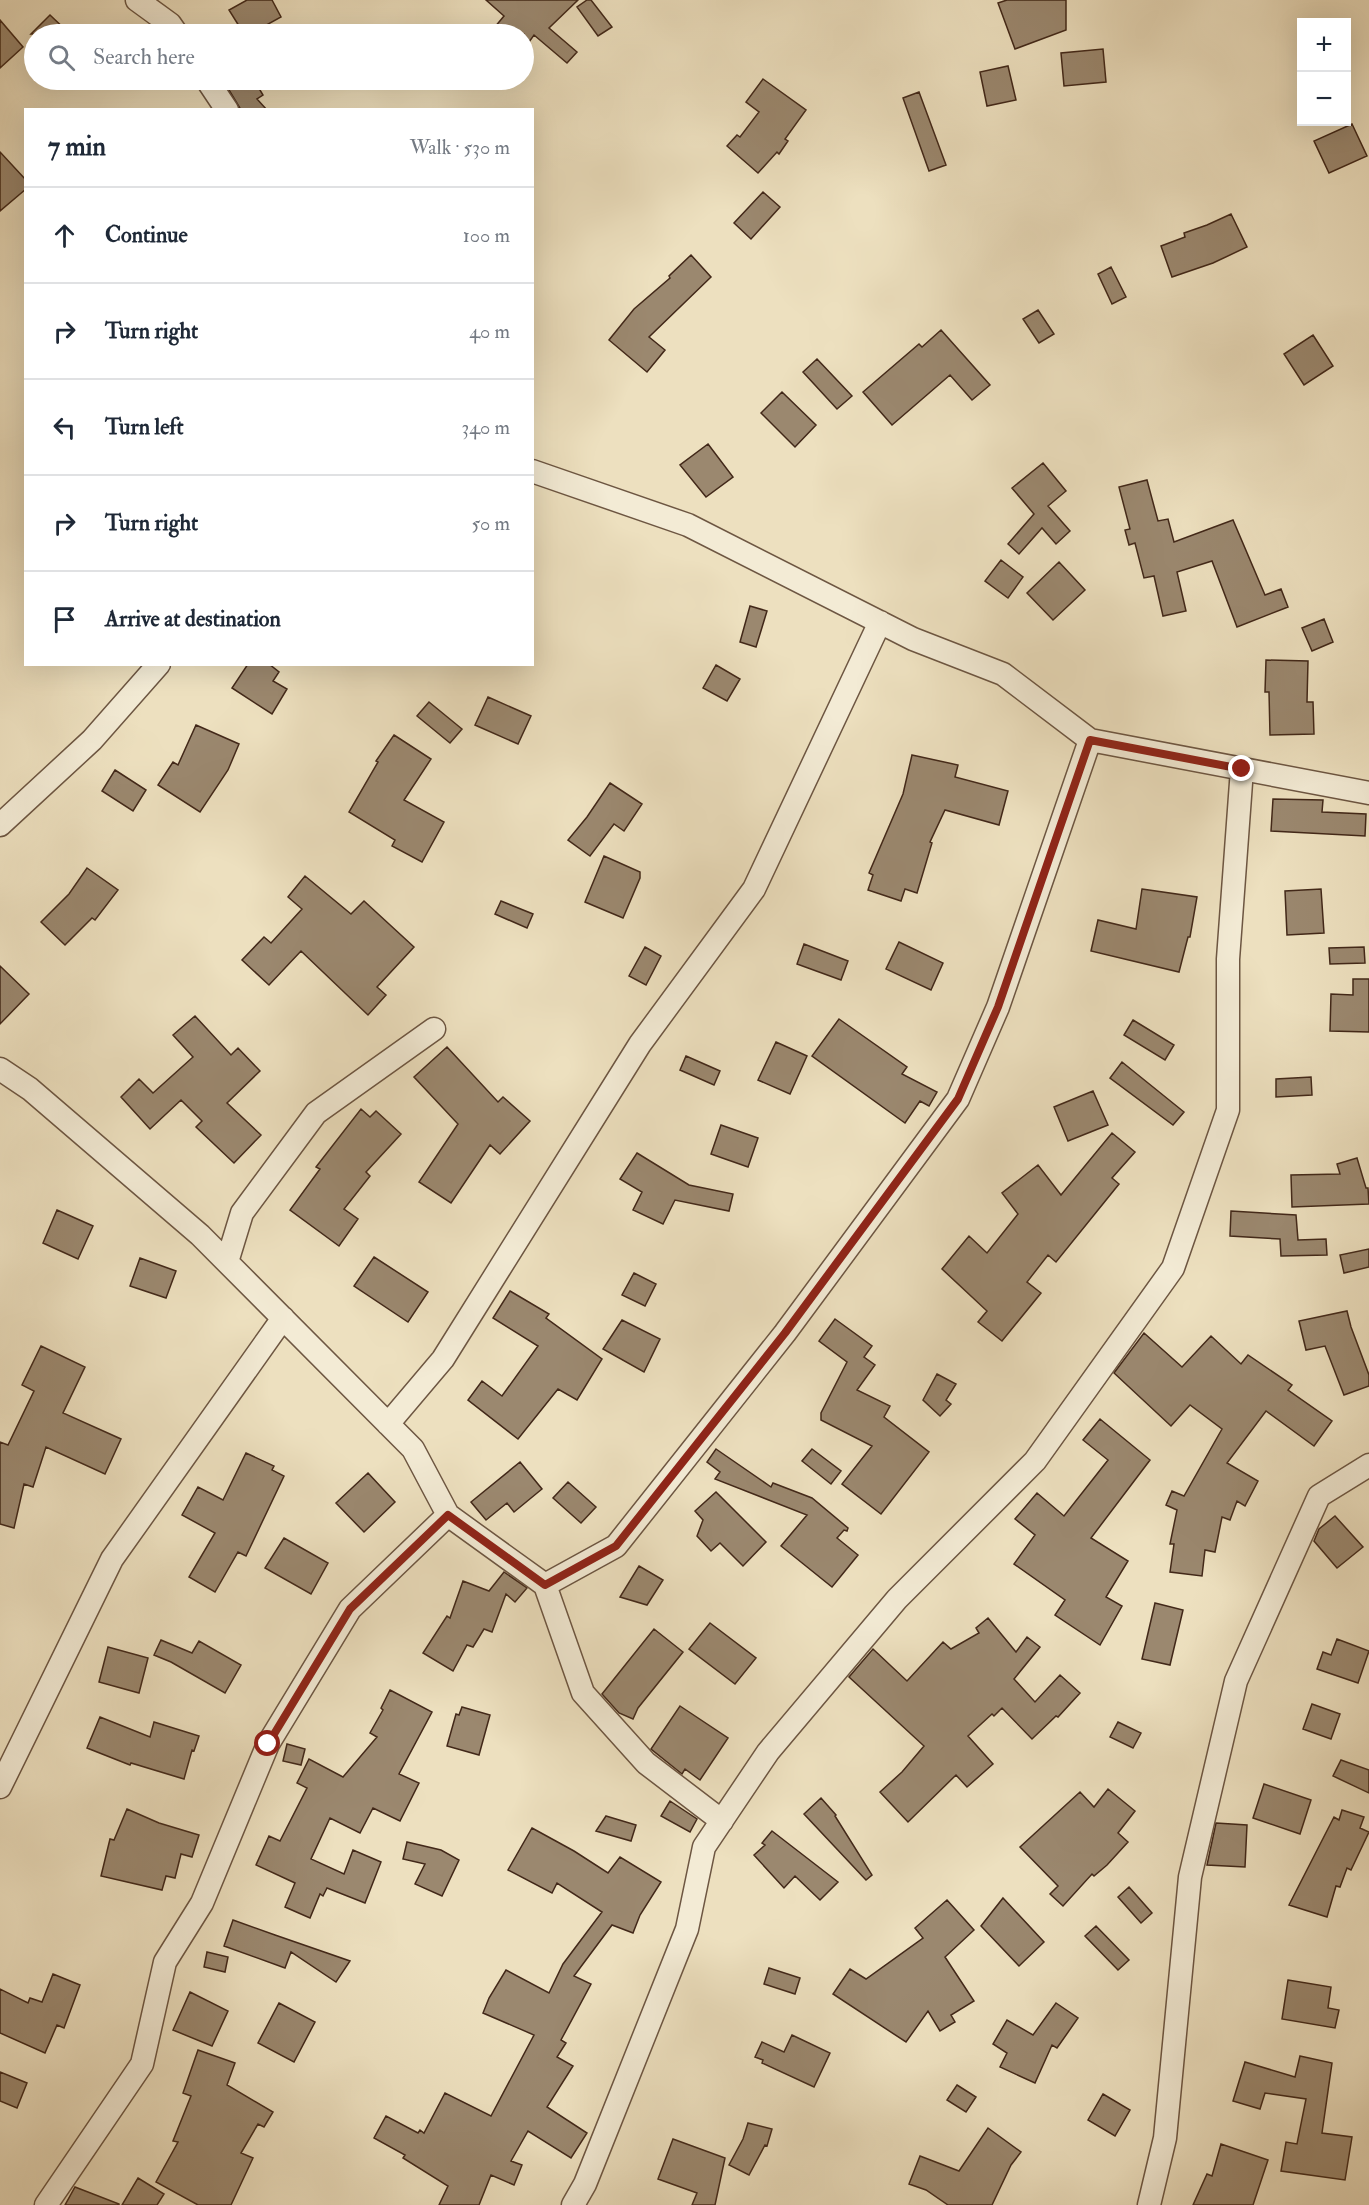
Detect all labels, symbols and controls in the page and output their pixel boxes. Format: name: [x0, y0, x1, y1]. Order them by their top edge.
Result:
map controls: [1297, 18, 1351, 126]
button: +: [1297, 18, 1351, 72]
search box: [24, 24, 534, 90]
icon: search: [45, 41, 78, 74]
text: Search here: [93, 43, 195, 71]
button: −: [1297, 72, 1351, 126]
text: 7 min: [48, 131, 106, 163]
text: Walk · 530 m: [410, 135, 510, 160]
icon: ahead: [48, 219, 81, 252]
text: Continue: [105, 221, 188, 249]
text: 100 m: [463, 223, 510, 248]
icon: right: [48, 315, 81, 348]
text: Turn right: [105, 317, 198, 345]
text: 40 m: [469, 319, 510, 344]
icon: left: [48, 411, 81, 444]
text: Turn left: [105, 413, 184, 441]
text: 340 m: [462, 415, 510, 440]
icon: right: [48, 507, 81, 540]
text: Turn right: [105, 509, 198, 537]
text: 50 m: [471, 511, 510, 536]
icon: arrive: [48, 603, 81, 636]
text: Arrive at destination: [105, 605, 281, 633]
route end: [1228, 755, 1254, 781]
route start: [254, 1730, 280, 1756]

